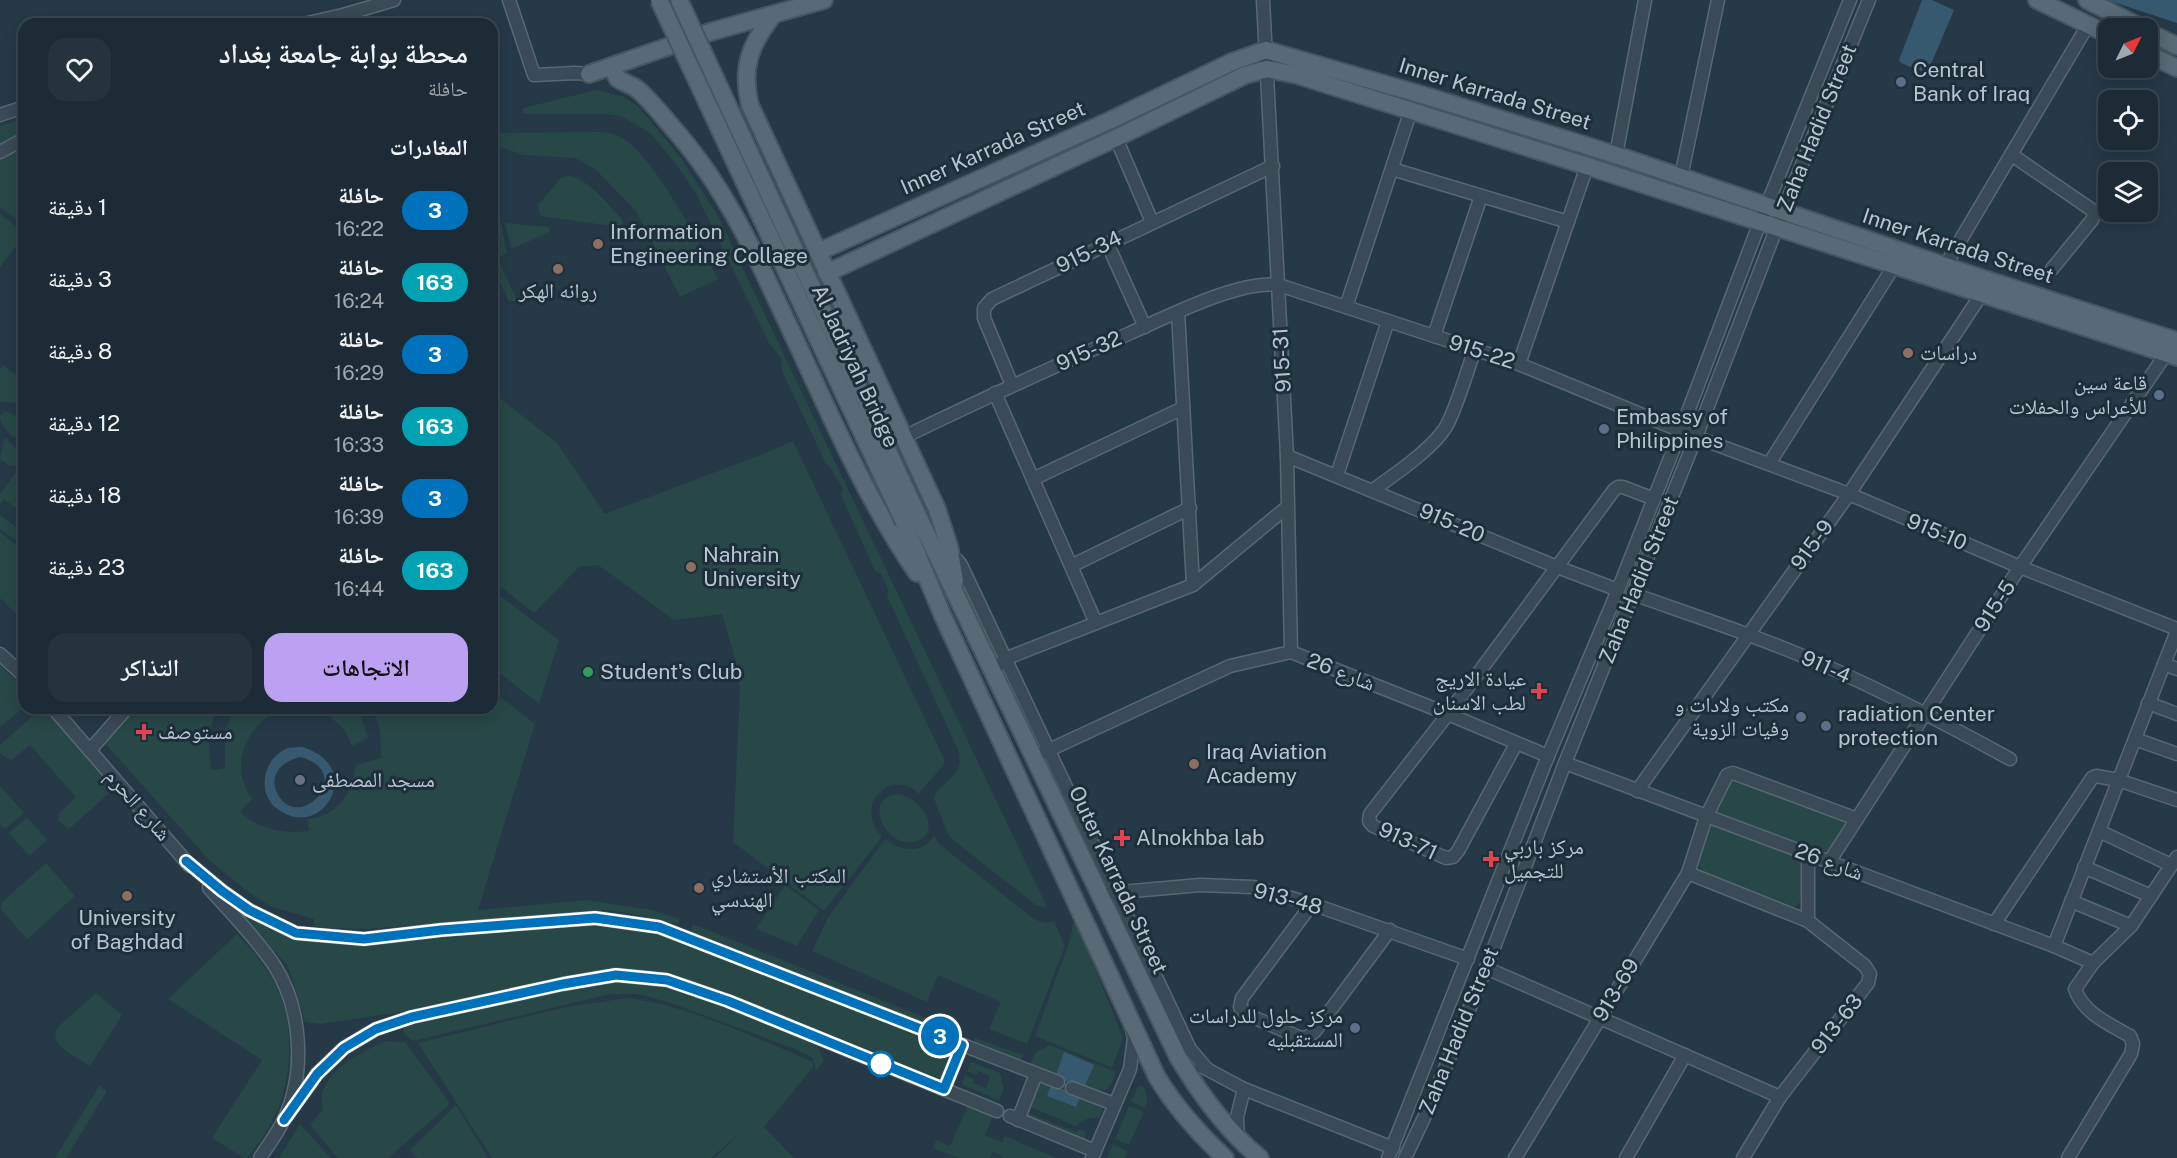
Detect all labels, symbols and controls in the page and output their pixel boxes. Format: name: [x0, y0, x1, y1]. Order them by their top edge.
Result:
north arrow: [2098, 18, 2158, 78]
map controls: [2098, 18, 2158, 222]
text: محطة بوابة جامعة بغداد: [219, 36, 468, 69]
button: heart: [48, 38, 111, 101]
street label: Zaha Hadid Street: [1772, 40, 1862, 215]
street label: Inner Karrada Street: [1396, 52, 1594, 135]
place label: Central Bank of Iraq: [1913, 57, 2030, 106]
marker: Central Bank of Iraq: [1894, 75, 1908, 89]
text: حافلة: [428, 77, 468, 101]
button: locate: [2098, 90, 2158, 150]
street label: Inner Karrada Street: [897, 96, 1089, 200]
text: المغادرات: [390, 134, 468, 160]
button: layers: [2098, 162, 2158, 222]
text: حافلة: [338, 182, 384, 208]
text: 1 دقيقة: [48, 194, 107, 220]
text: 3: [428, 198, 442, 223]
street label: Inner Karrada Street: [1859, 203, 2057, 288]
text: 16:22: [335, 217, 384, 241]
place label: Information Engineering Collage: [610, 219, 808, 268]
street label: 915-34: [1052, 225, 1125, 278]
marker: Information Engineering Collage: [591, 237, 605, 251]
text: حافلة: [338, 254, 384, 280]
marker: روانه الهكر: [551, 262, 565, 276]
text: 3 دقيقة: [48, 266, 112, 292]
text: 163: [417, 270, 453, 295]
place label: روانه الهكر: [518, 278, 597, 303]
street label: Al Jadriyah Bridge: [807, 280, 904, 451]
text: 16:24: [334, 289, 384, 313]
street label: 915-32: [1052, 325, 1125, 376]
text: حافلة: [338, 326, 384, 352]
street label: 915-31: [1267, 327, 1296, 393]
street label: 915-22: [1446, 329, 1518, 374]
text: 8 دقيقة: [48, 338, 112, 364]
place label: دراسات: [1920, 340, 1977, 365]
text: 3: [428, 342, 442, 367]
marker: دراسات: [1901, 346, 1915, 360]
text: 16:29: [334, 361, 384, 385]
place label: قاعة سين للأعراس والحفلات: [2009, 370, 2147, 420]
marker: قاعة سين للأعراس والحفلات: [2152, 388, 2166, 402]
text: حافلة: [338, 398, 384, 424]
place label: Embassy of Philippines: [1616, 404, 1728, 453]
text: 12 دقيقة: [48, 410, 120, 436]
text: 163: [417, 414, 453, 439]
marker: Embassy of Philippines: [1597, 422, 1611, 436]
text: 16:33: [334, 433, 384, 457]
text: حافلة: [338, 470, 384, 496]
text: 18 دقيقة: [48, 482, 121, 508]
text: 3: [428, 486, 442, 511]
street label: Zaha Hadid Street: [1594, 492, 1684, 667]
street label: 915-20: [1416, 498, 1489, 547]
text: 16:39: [334, 505, 384, 529]
street label: 915-10: [1903, 508, 1971, 555]
street label: 915-9: [1785, 515, 1838, 575]
text: حافلة: [338, 542, 384, 568]
place label: Nahrain University: [703, 542, 801, 591]
text: 23 دقيقة: [48, 554, 125, 580]
text: 163: [417, 558, 453, 583]
marker: Nahrain University: [684, 560, 698, 574]
street label: 915-5: [1969, 575, 2020, 636]
text: 16:44: [334, 577, 384, 601]
button: التذاكر: [48, 633, 252, 702]
button: الاتجاهات: [264, 633, 468, 702]
street label: 911-4: [1798, 645, 1855, 688]
street label: شارع 26: [1303, 647, 1379, 697]
place label: Student's Club: [600, 659, 742, 684]
marker: Student's Club: [581, 665, 595, 679]
place label: عيادة الاريج لطب الاسنان: [1433, 666, 1526, 715]
marker: عيادة الاريج لطب الاسنان: [1530, 682, 1548, 700]
place label: مكتب ولادات و وفيات الزوية: [1674, 692, 1789, 741]
place label: radiation Center protection: [1838, 701, 1995, 750]
marker: مكتب ولادات و وفيات الزوية: [1794, 710, 1808, 724]
place label: مستوصف: [158, 719, 233, 744]
marker: radiation Center protection: [1819, 719, 1833, 733]
marker: مستوصف: [135, 723, 153, 741]
place label: Iraq Aviation Academy: [1206, 739, 1327, 788]
marker: Iraq Aviation Academy: [1187, 757, 1201, 771]
street label: شارع الحرم: [99, 764, 176, 847]
place label: مسجد المصطفى: [312, 767, 435, 793]
marker: مسجد المصطفى: [293, 773, 307, 787]
street label: Outer Karrada Street: [1064, 782, 1173, 978]
street label: 913-71: [1375, 816, 1442, 865]
place label: Alnokhba lab: [1136, 825, 1265, 850]
marker: Alnokhba lab: [1113, 829, 1131, 847]
place label: مركز باربي للتجميل: [1504, 834, 1584, 884]
street label: شارع 26: [1791, 838, 1867, 886]
marker: مركز باربي للتجميل: [1482, 850, 1500, 868]
place label: المكتب الأستشاري الهندسي: [711, 863, 846, 916]
street label: 913-48: [1251, 877, 1325, 920]
marker: المكتب الأستشاري الهندسي: [692, 881, 706, 895]
marker: University of Baghdad: [120, 889, 134, 903]
place label: University of Baghdad: [71, 905, 183, 954]
street label: Zaha Hadid Street: [1414, 943, 1504, 1118]
street label: 913-69: [1587, 954, 1644, 1026]
street label: 913-63: [1806, 989, 1868, 1059]
place label: مركز حلول للدراسات المستقبليه: [1189, 1003, 1343, 1052]
line badge: 3: [920, 1016, 960, 1056]
marker: مركز حلول للدراسات المستقبليه: [1348, 1021, 1362, 1035]
text: 3: [933, 1024, 947, 1049]
unlabelled marker: [868, 1051, 894, 1077]

